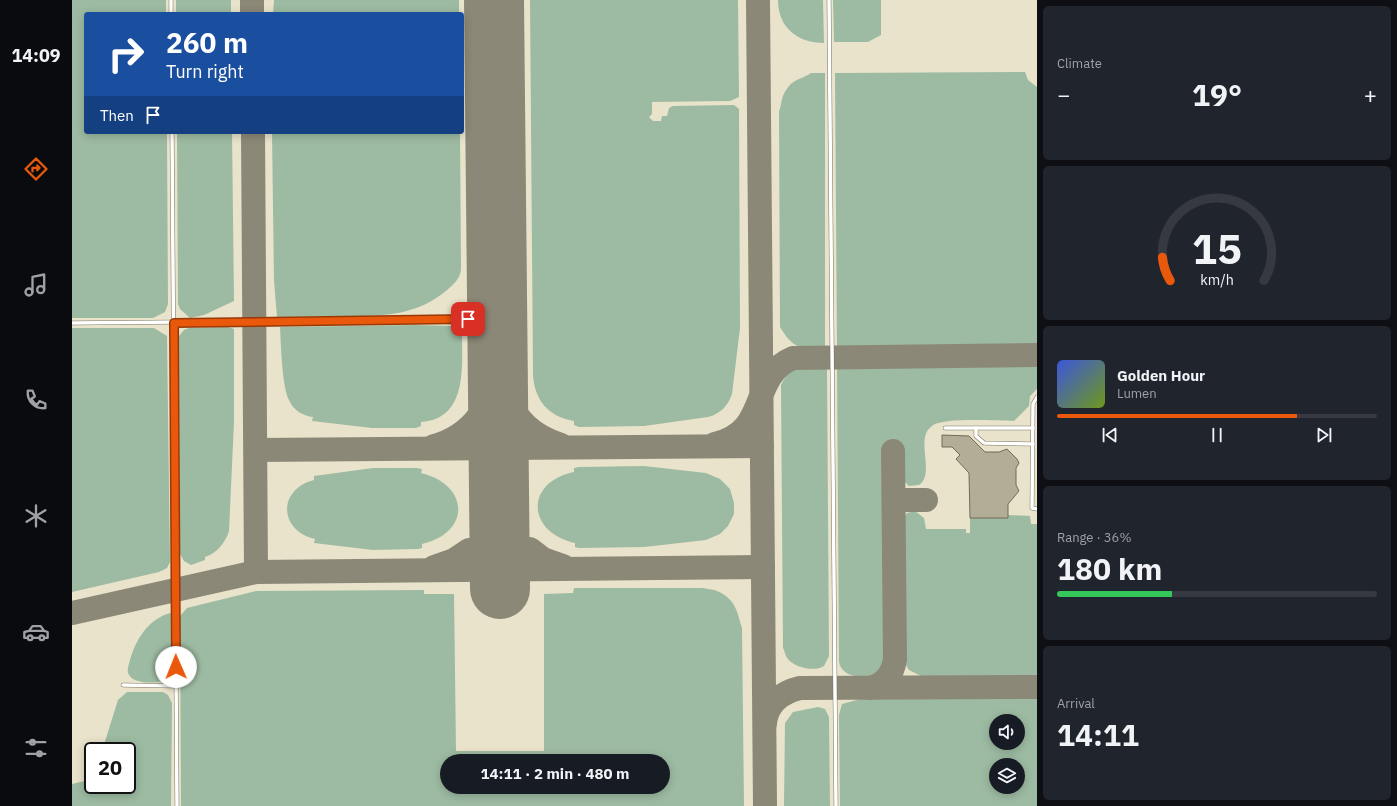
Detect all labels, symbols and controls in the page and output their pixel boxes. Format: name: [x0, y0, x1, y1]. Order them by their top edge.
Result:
text: 260 m: [166, 24, 248, 61]
icon: right: [100, 28, 152, 80]
text: 14:09: [11, 44, 61, 67]
text: Climate: [1057, 55, 1102, 72]
text: Turn right: [166, 60, 244, 83]
text: 19°: [1192, 75, 1242, 114]
text: −: [1057, 80, 1070, 109]
text: +: [1364, 80, 1377, 109]
icon: arrive: [142, 104, 164, 126]
text: Then: [100, 106, 134, 125]
icon: directions: [22, 155, 50, 183]
text: 15: [1192, 221, 1242, 275]
text: km/h: [1200, 270, 1234, 289]
icon: music: [22, 271, 50, 299]
pin: [451, 302, 485, 336]
icon: arrive: [457, 308, 479, 330]
text: Golden Hour: [1117, 366, 1205, 385]
text: Lumen: [1117, 385, 1157, 402]
icon: phone: [22, 386, 50, 414]
icon: previous: [1099, 424, 1121, 446]
icon: pause: [1206, 424, 1228, 446]
icon: next: [1313, 424, 1335, 446]
icon: climate: [22, 502, 50, 530]
text: Range · 36%: [1057, 529, 1131, 546]
text: 180 km: [1057, 549, 1162, 588]
icon: car: [22, 618, 50, 646]
position arrow: [155, 646, 197, 688]
text: Arrival: [1057, 695, 1095, 712]
map controls: [989, 714, 1025, 794]
button: sound: [989, 714, 1025, 750]
text: 14:11: [1057, 715, 1139, 754]
icon: filters: [22, 734, 50, 762]
speed limit sign: 20: [84, 742, 136, 794]
button: layers: [989, 758, 1025, 794]
text: 14:11 · 2 min · 480 m: [481, 764, 629, 783]

